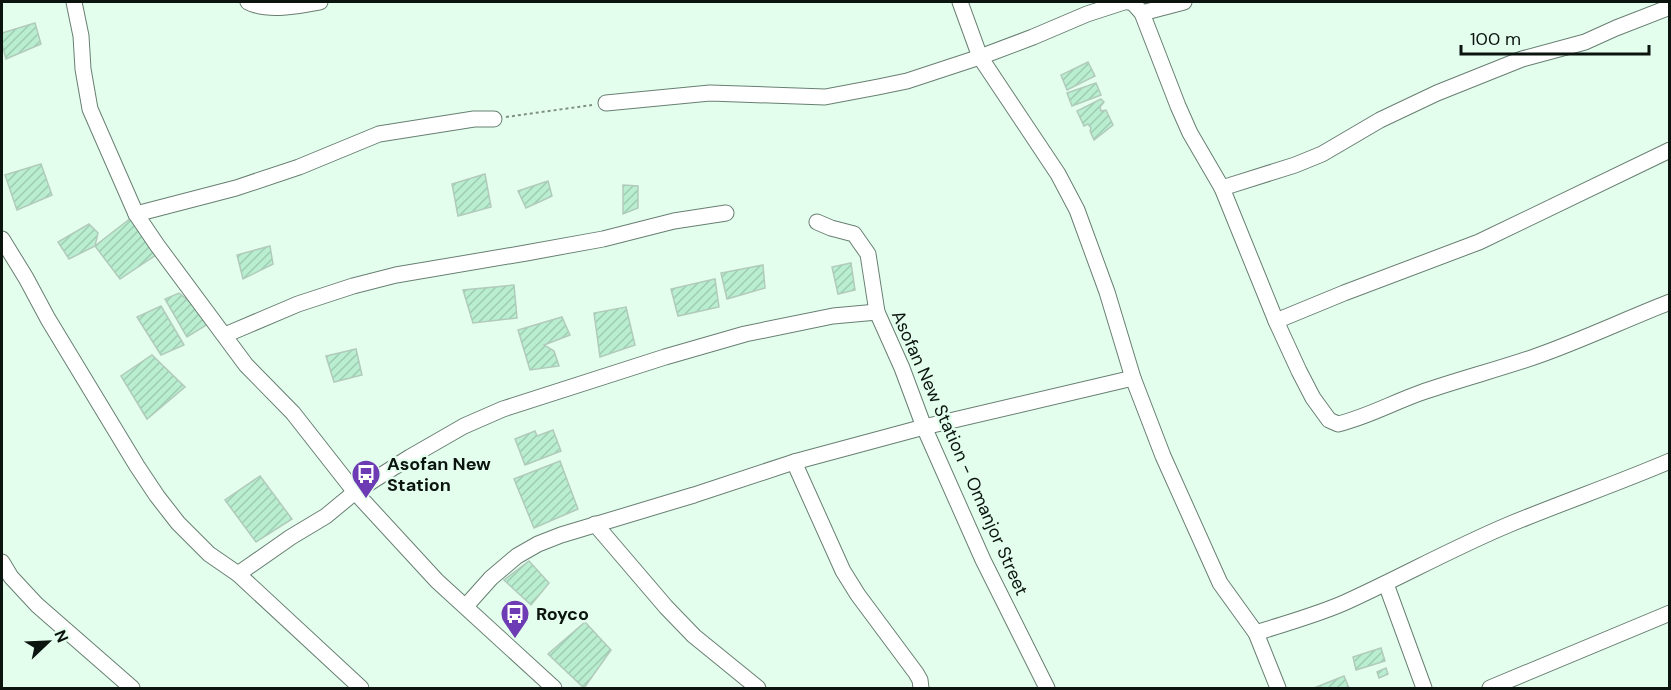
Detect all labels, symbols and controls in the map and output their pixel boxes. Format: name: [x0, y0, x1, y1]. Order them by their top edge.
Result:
scale bar: [1461, 18, 1648, 56]
text: 100 m: [1470, 27, 1521, 51]
street label: Asofan New Station - Omanjor Street: [886, 307, 1034, 599]
place label: Asofan New Station: [387, 452, 491, 497]
bus stop icon: Asofan New Station: [350, 458, 382, 500]
bus stop icon: Royco: [499, 598, 531, 640]
place label: Royco: [536, 602, 589, 626]
north arrow: [18, 612, 78, 672]
text: N: [49, 627, 73, 646]

